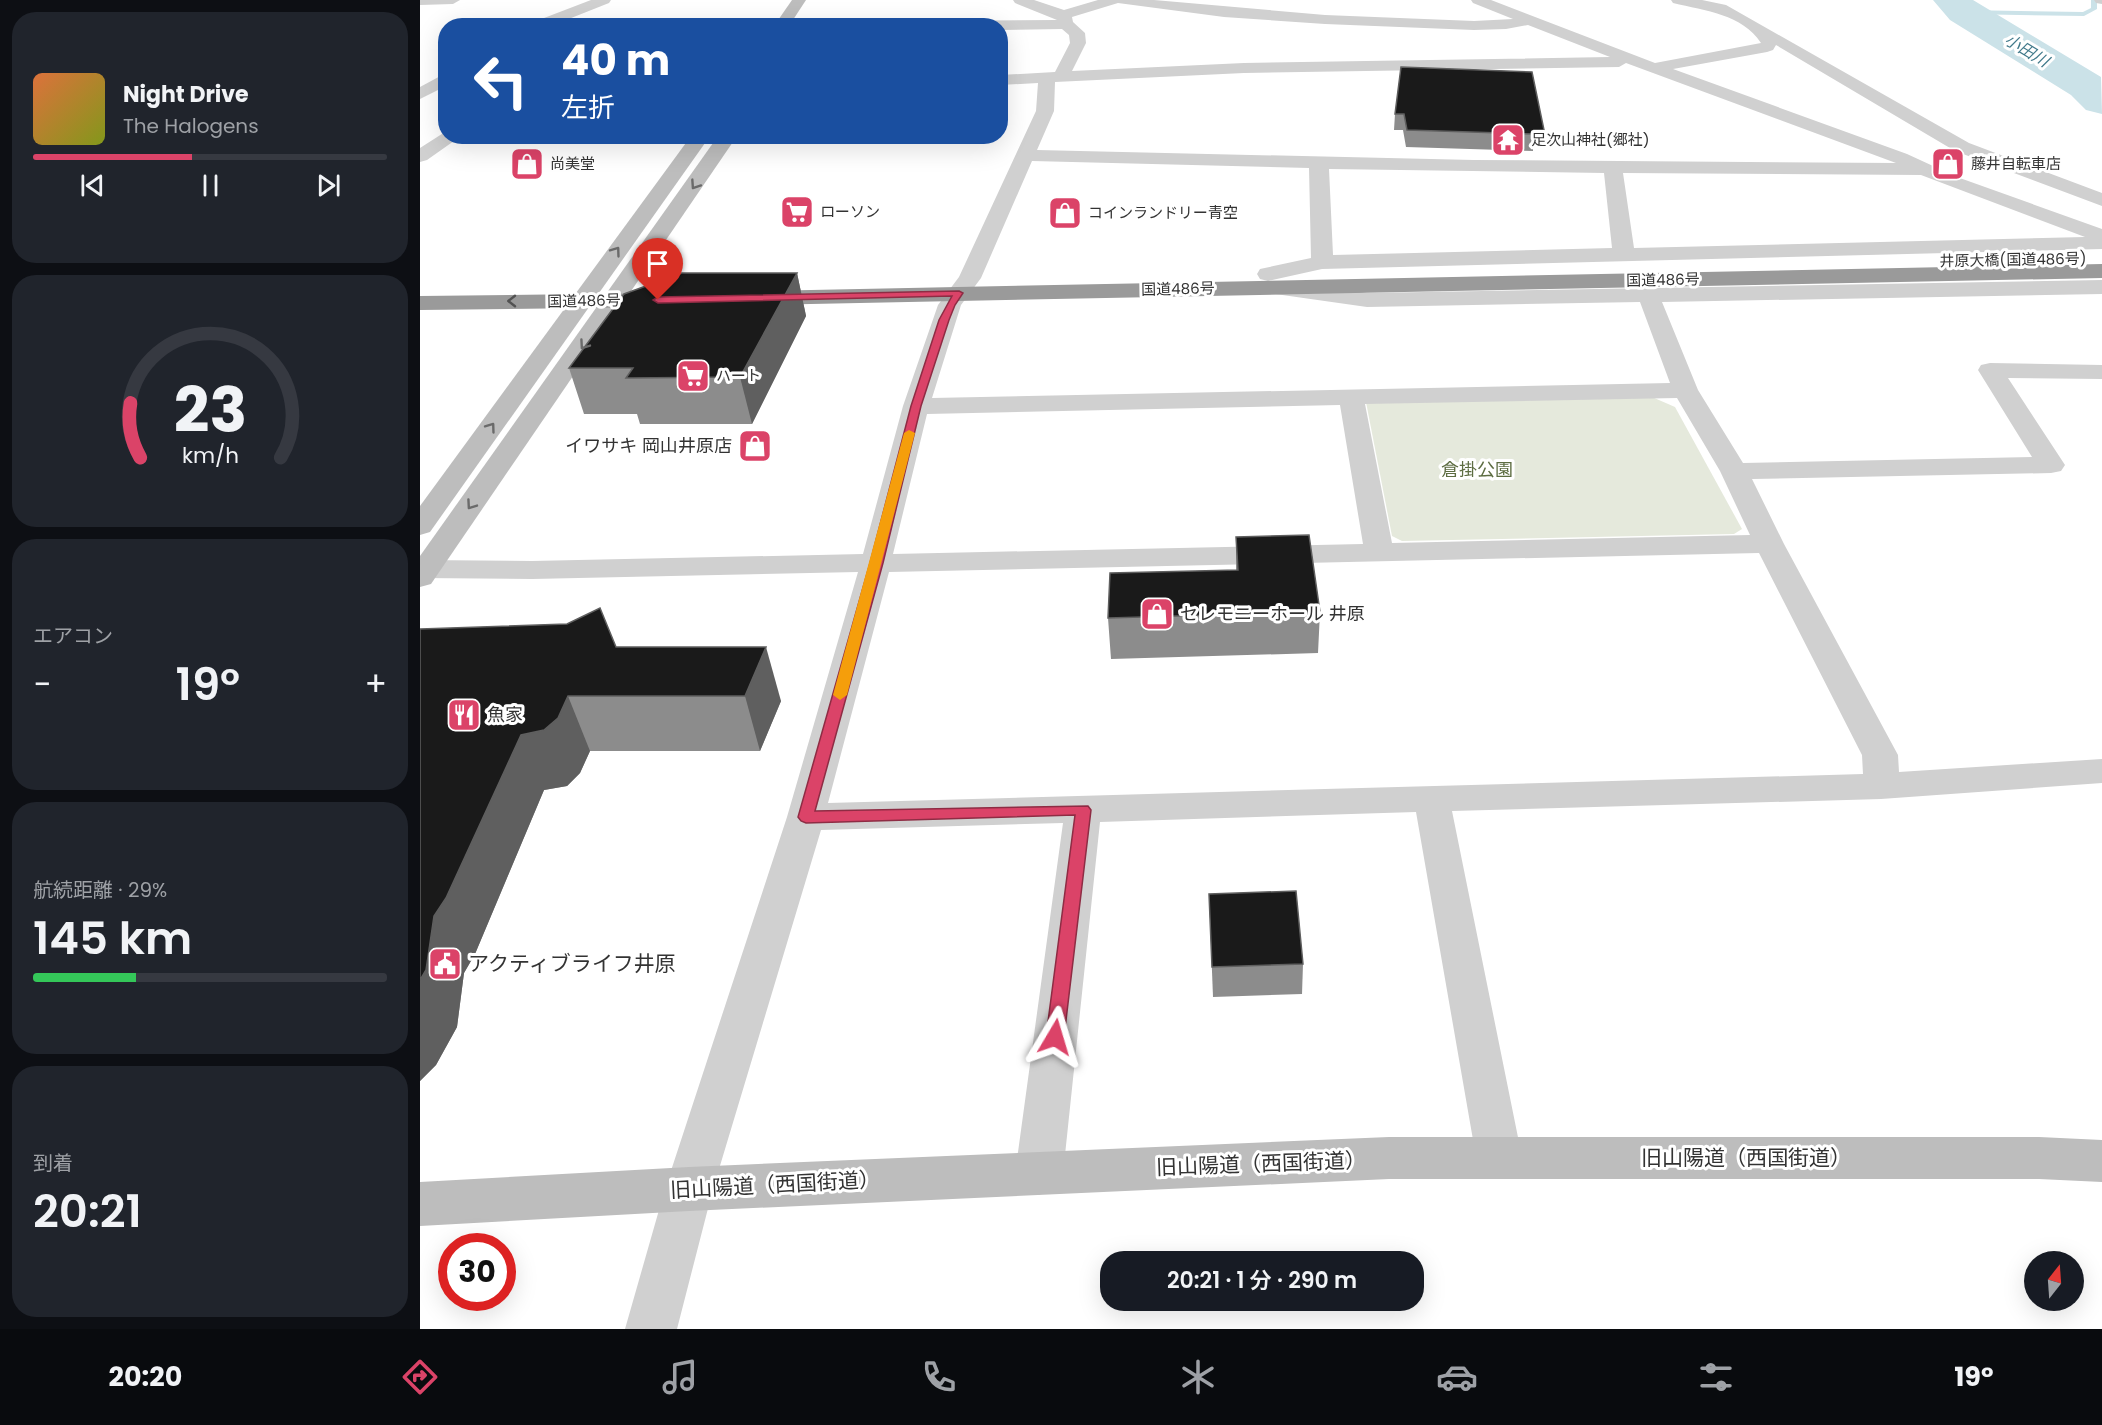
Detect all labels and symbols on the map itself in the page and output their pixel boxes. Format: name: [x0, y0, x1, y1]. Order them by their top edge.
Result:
water label: 小田川: [2000, 28, 2055, 74]
temple icon: 足次山神社(郷社): [1490, 122, 1526, 158]
place label: 足次山神社(郷社): [1531, 129, 1650, 150]
shop icon: 尚美堂: [509, 146, 545, 182]
shop icon: 藤井自転車店: [1930, 146, 1966, 182]
place label: 尚美堂: [550, 153, 595, 174]
place label: 藤井自転車店: [1971, 153, 2061, 174]
one-way arrow: [691, 178, 702, 189]
supermarket icon: ローソン: [779, 194, 815, 230]
shop icon: コインランドリー青空: [1047, 195, 1083, 231]
place label: ローソン: [820, 201, 880, 222]
place label: コインランドリー青空: [1088, 202, 1238, 223]
pin: [632, 238, 683, 300]
one-way arrow: [609, 246, 620, 257]
street label: 井原大橋(国道486号): [1939, 248, 2087, 271]
street label: 国道486号: [1626, 268, 1700, 291]
street label: 国道486号: [1141, 277, 1215, 300]
street label: 国道486号: [547, 289, 621, 312]
one-way arrow: [507, 295, 516, 308]
one-way arrow: [580, 338, 591, 349]
supermarket icon: ハート: [675, 358, 711, 394]
place label: ハート: [716, 365, 761, 386]
one-way arrow: [484, 422, 495, 433]
shop icon: イワサキ 岡山井原店: [737, 428, 773, 464]
place label: イワサキ 岡山井原店: [565, 433, 732, 458]
park label: 倉掛公園: [1441, 457, 1513, 482]
one-way arrow: [467, 498, 478, 509]
shop icon: セレモニーホール 井原: [1139, 596, 1175, 632]
place label: セレモニーホール 井原: [1180, 601, 1365, 626]
restaurant icon: 魚家: [446, 697, 482, 733]
place label: 魚家: [487, 702, 523, 727]
public building icon: アクティブライフ井原: [427, 946, 463, 982]
place label: アクティブライフ井原: [468, 949, 676, 978]
position arrow: [1023, 1005, 1087, 1069]
street label: 旧山陽道（西国街道）: [1641, 1143, 1851, 1172]
street label: 旧山陽道（西国街道）: [1156, 1145, 1366, 1182]
street label: 旧山陽道（西国街道）: [669, 1165, 881, 1204]
speed limit sign: 30: [438, 1233, 516, 1311]
north arrow: [2024, 1251, 2084, 1311]

